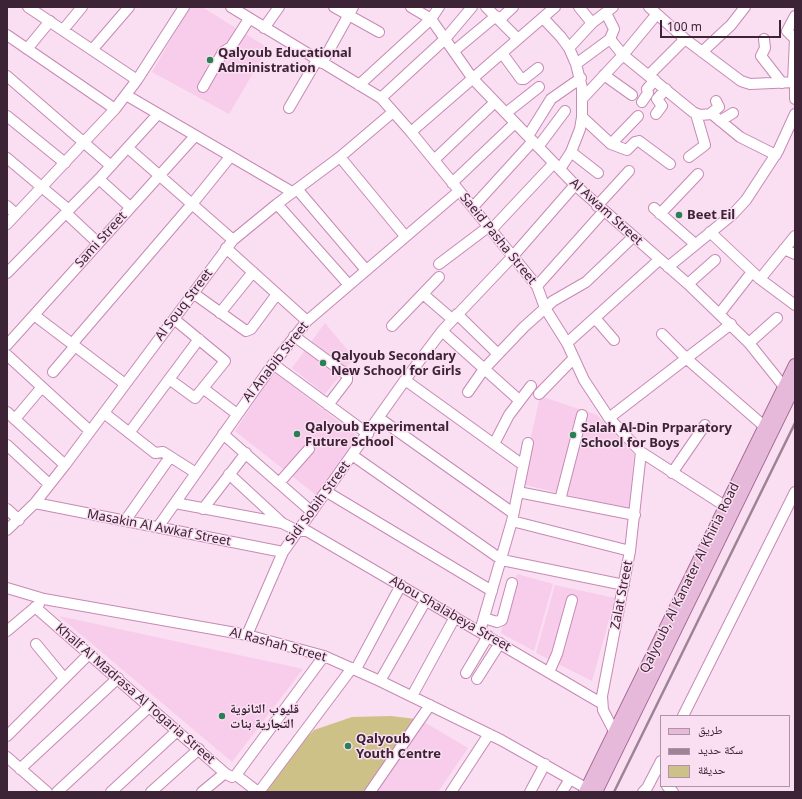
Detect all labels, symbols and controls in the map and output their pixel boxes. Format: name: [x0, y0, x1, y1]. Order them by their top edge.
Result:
scale bar: [662, 12, 783, 38]
text: 100 m: [667, 18, 702, 35]
place label: Qalyoub Educational Administration: [218, 45, 352, 76]
marker: Qalyoub Educational Administration: [205, 55, 215, 65]
street label: Al Awam Street: [566, 175, 646, 249]
street label: Saeid Pasha Street: [456, 190, 540, 288]
place label: Beet Eil: [687, 207, 735, 223]
street label: Sami Street: [72, 209, 130, 271]
marker: Beet Eil: [674, 210, 684, 220]
street label: Al Souq Street: [152, 266, 216, 344]
street label: Al Anabib Street: [240, 319, 312, 405]
place label: Qalyoub Secondary New School for Girls: [331, 348, 461, 379]
marker: Qalyoub Secondary New School for Girls: [318, 358, 328, 368]
place label: Qalyoub Experimental Future School: [305, 419, 449, 450]
place label: Salah Al-Din Prparatory School for Boys: [581, 420, 732, 451]
marker: Qalyoub Experimental Future School: [292, 429, 302, 439]
marker: Salah Al-Din Prparatory School for Boys: [568, 430, 578, 440]
street label: Sidi Sobih Street: [283, 458, 353, 548]
street label: Qalyoub, Al Kanater Al Khiria Road: [637, 480, 743, 676]
street label: Masakin Al Awkaf Street: [86, 506, 232, 550]
street label: Zalat Street: [608, 559, 636, 631]
street label: Abou Shalabeya Street: [387, 573, 513, 655]
street label: Khalf Al Madrasa Al Togaria Street: [52, 620, 218, 768]
street label: Al Rashah Street: [228, 625, 328, 665]
place label: قليوب الثانوية التجارية بنات: [230, 701, 299, 732]
marker: قليوب الثانوية التجارية بنات: [217, 711, 227, 721]
legend: [660, 715, 790, 787]
text: طريق: [698, 721, 723, 738]
place label: Qalyoub Youth Centre: [356, 731, 441, 762]
marker: Qalyoub Youth Centre: [343, 741, 353, 751]
text: سكة حديد: [698, 741, 743, 758]
text: حديقة: [698, 761, 726, 778]

